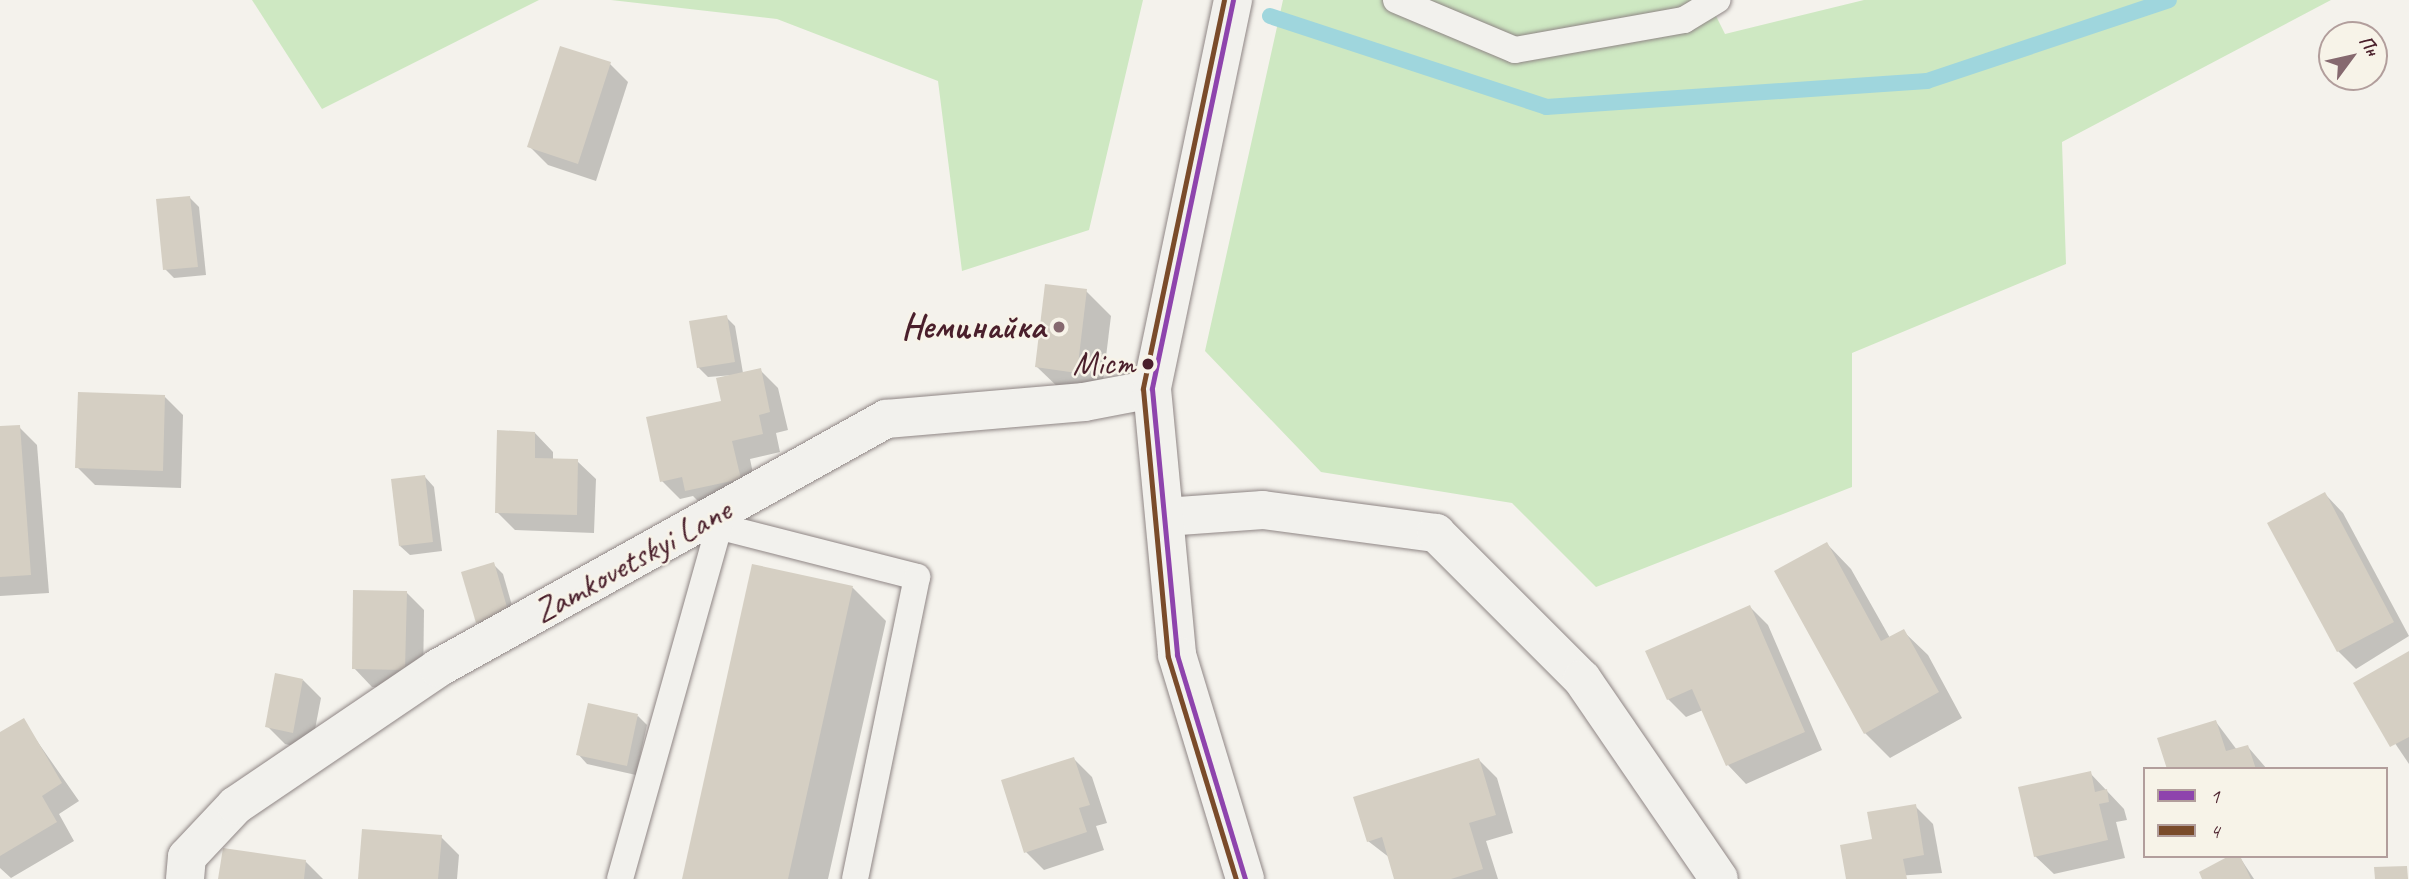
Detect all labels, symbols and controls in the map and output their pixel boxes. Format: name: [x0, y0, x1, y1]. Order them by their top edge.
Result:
north arrow: [2318, 21, 2388, 91]
text: Пн: [2353, 31, 2384, 61]
place label: Неминайка: [902, 306, 1045, 348]
marker: Неминайка: [1051, 319, 1067, 335]
place label: Міст: [1073, 344, 1135, 384]
marker: Міст: [1141, 357, 1155, 371]
street label: Zamkovetskyi Lane: [525, 489, 739, 633]
legend: [2143, 767, 2388, 858]
text: 1: [2210, 783, 2219, 809]
text: 4: [2210, 818, 2219, 844]

